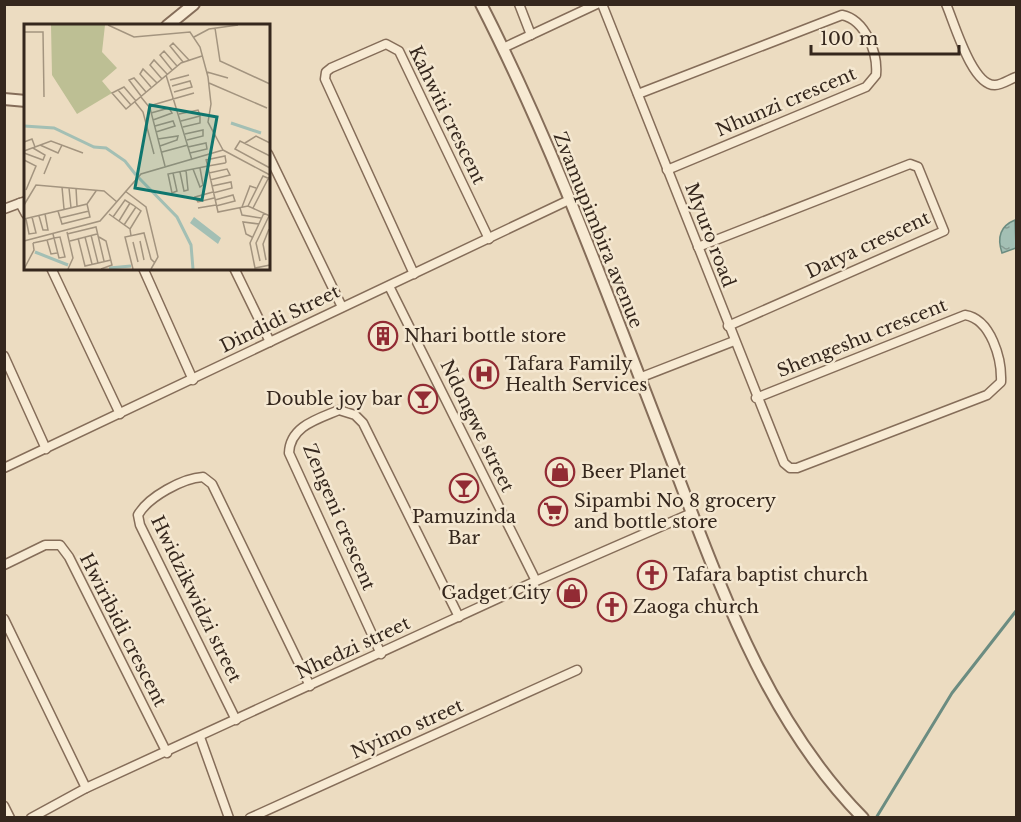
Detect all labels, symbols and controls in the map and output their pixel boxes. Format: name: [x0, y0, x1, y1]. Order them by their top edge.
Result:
scale bar: [811, 18, 960, 56]
inset map: [24, 24, 270, 270]
text: 100 m: [820, 28, 878, 50]
street label: Kahwiti crescent: [404, 42, 490, 188]
street label: Nhunzi crescent: [713, 62, 860, 141]
street label: Zvamupimbira avenue: [549, 129, 647, 331]
street label: Myuro road: [680, 180, 740, 290]
street label: Datya crescent: [802, 207, 934, 283]
street label: Dindidi Street: [217, 280, 344, 357]
street label: Shengeshu crescent: [774, 294, 950, 382]
building icon: Nhari bottle store: [367, 320, 399, 352]
place label: Nhari bottle store: [404, 325, 566, 347]
place label: Tafara Family Health Services: [505, 353, 647, 396]
street label: Ndongwe street: [436, 356, 519, 496]
hospital icon: Tafara Family Health Services: [468, 358, 500, 390]
bar icon: Double joy bar: [407, 383, 439, 415]
place label: Double joy bar: [266, 388, 402, 410]
street label: Zengeni crescent: [298, 440, 380, 594]
shop icon: Beer Planet: [544, 456, 576, 488]
place label: Beer Planet: [581, 461, 687, 483]
bar icon: Pamuzinda Bar: [448, 472, 480, 504]
place label: Sipambi No 8 grocery and bottle store: [574, 490, 777, 533]
supermarket icon: Sipambi No 8 grocery and bottle store: [537, 495, 569, 527]
place label: Pamuzinda Bar: [412, 506, 516, 549]
street label: Hwidzikwidzi street: [146, 512, 246, 686]
street label: Hwiribidi crescent: [75, 550, 171, 711]
church icon: Tafara baptist church: [636, 559, 668, 591]
place label: Tafara baptist church: [673, 564, 868, 586]
shop icon: Gadget City: [556, 577, 588, 609]
place label: Gadget City: [441, 582, 551, 604]
church icon: Zaoga church: [596, 591, 628, 623]
place label: Zaoga church: [633, 596, 759, 618]
street label: Nhedzi street: [293, 612, 414, 684]
street label: Nyimo street: [348, 694, 467, 764]

